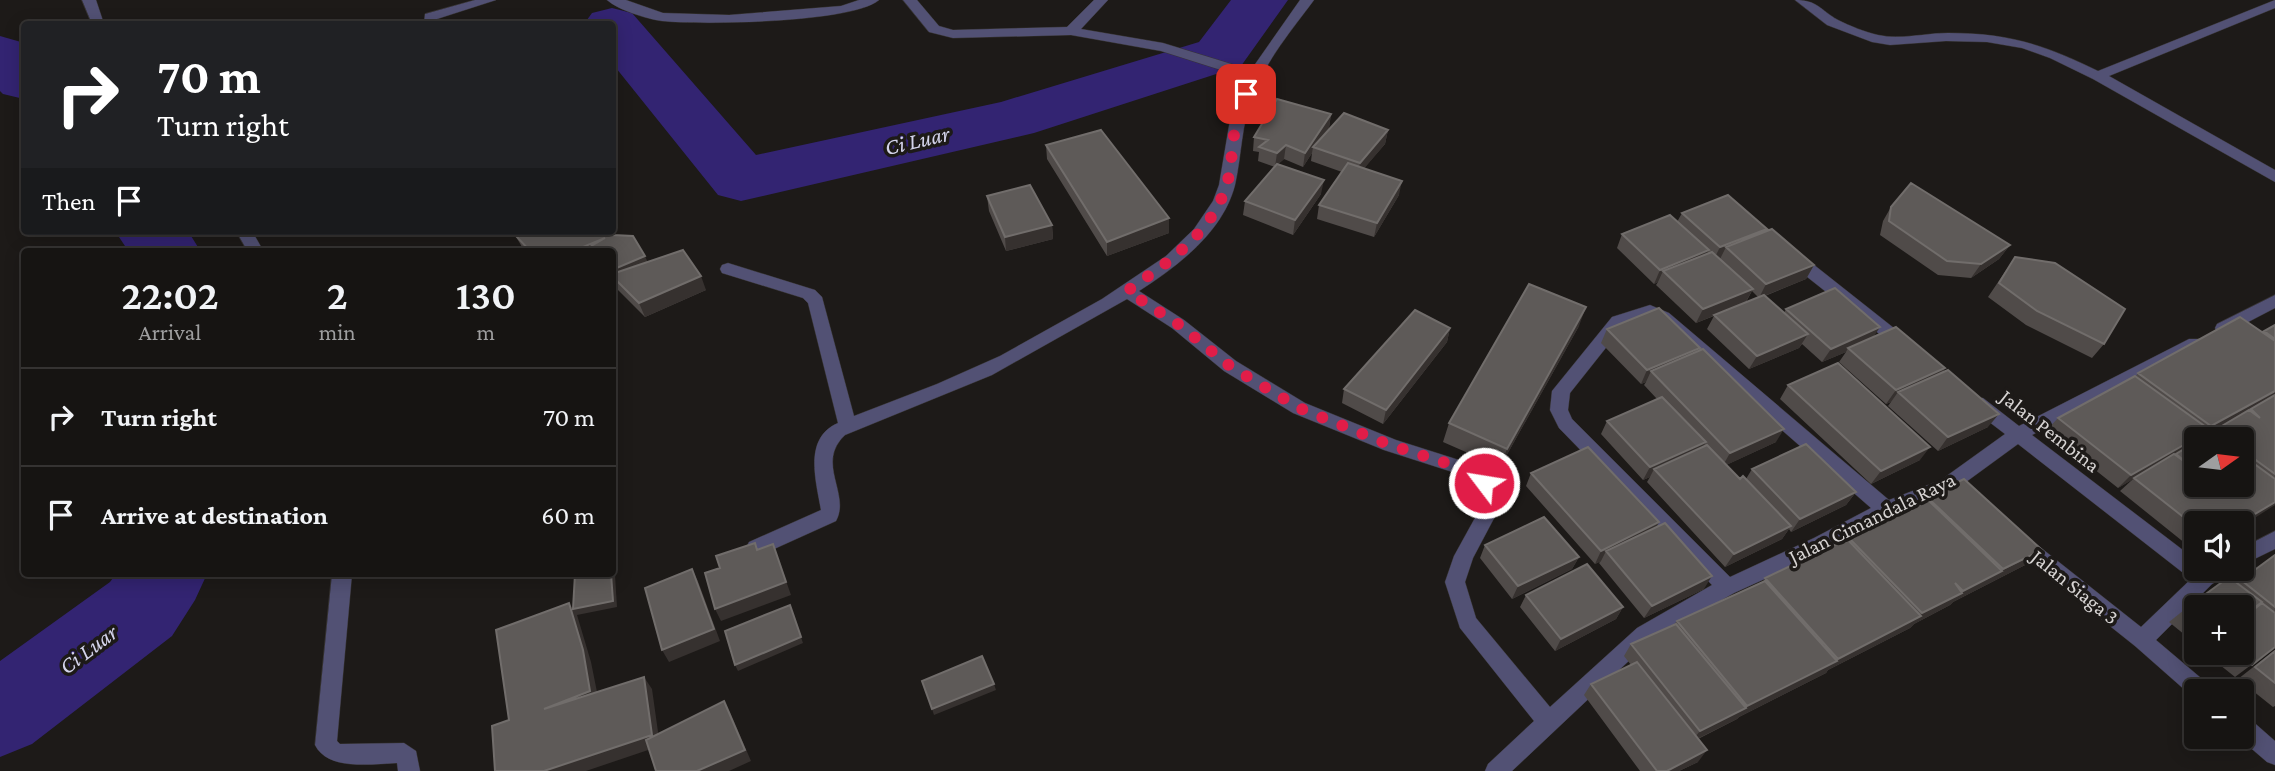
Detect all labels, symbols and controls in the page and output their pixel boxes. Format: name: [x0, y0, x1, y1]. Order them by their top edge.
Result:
icon: right: [42, 49, 133, 140]
text: 70 m: [157, 49, 261, 104]
pin: [1216, 64, 1276, 124]
icon: arrive: [1227, 75, 1265, 113]
text: Turn right: [157, 107, 289, 143]
water label: Ci Luar: [882, 120, 953, 160]
icon: arrive: [110, 182, 148, 220]
text: Then: [42, 187, 96, 216]
text: 22:02: [121, 271, 219, 318]
text: 2: [327, 271, 348, 318]
text: 130: [456, 271, 516, 318]
text: Arrival: [139, 319, 201, 345]
text: min: [319, 319, 356, 345]
text: m: [477, 319, 495, 345]
street label: Jalan Pembina: [1994, 383, 2105, 478]
icon: right: [42, 398, 80, 436]
text: Turn right: [101, 403, 217, 432]
text: 70 m: [543, 403, 595, 432]
north arrow: [2184, 427, 2254, 497]
map controls: [2184, 427, 2254, 749]
position arrow: [1447, 446, 1521, 520]
street label: Jalan Cimandala Raya: [1783, 467, 1960, 570]
icon: arrive: [42, 496, 80, 534]
text: Arrive at destination: [101, 501, 328, 530]
text: 60 m: [541, 501, 595, 530]
button: sound: [2184, 511, 2254, 581]
street label: Jalan Siaga 3: [2025, 543, 2123, 629]
button: +: [2184, 595, 2254, 665]
water label: Ci Luar: [54, 618, 123, 679]
button: −: [2184, 679, 2254, 749]

